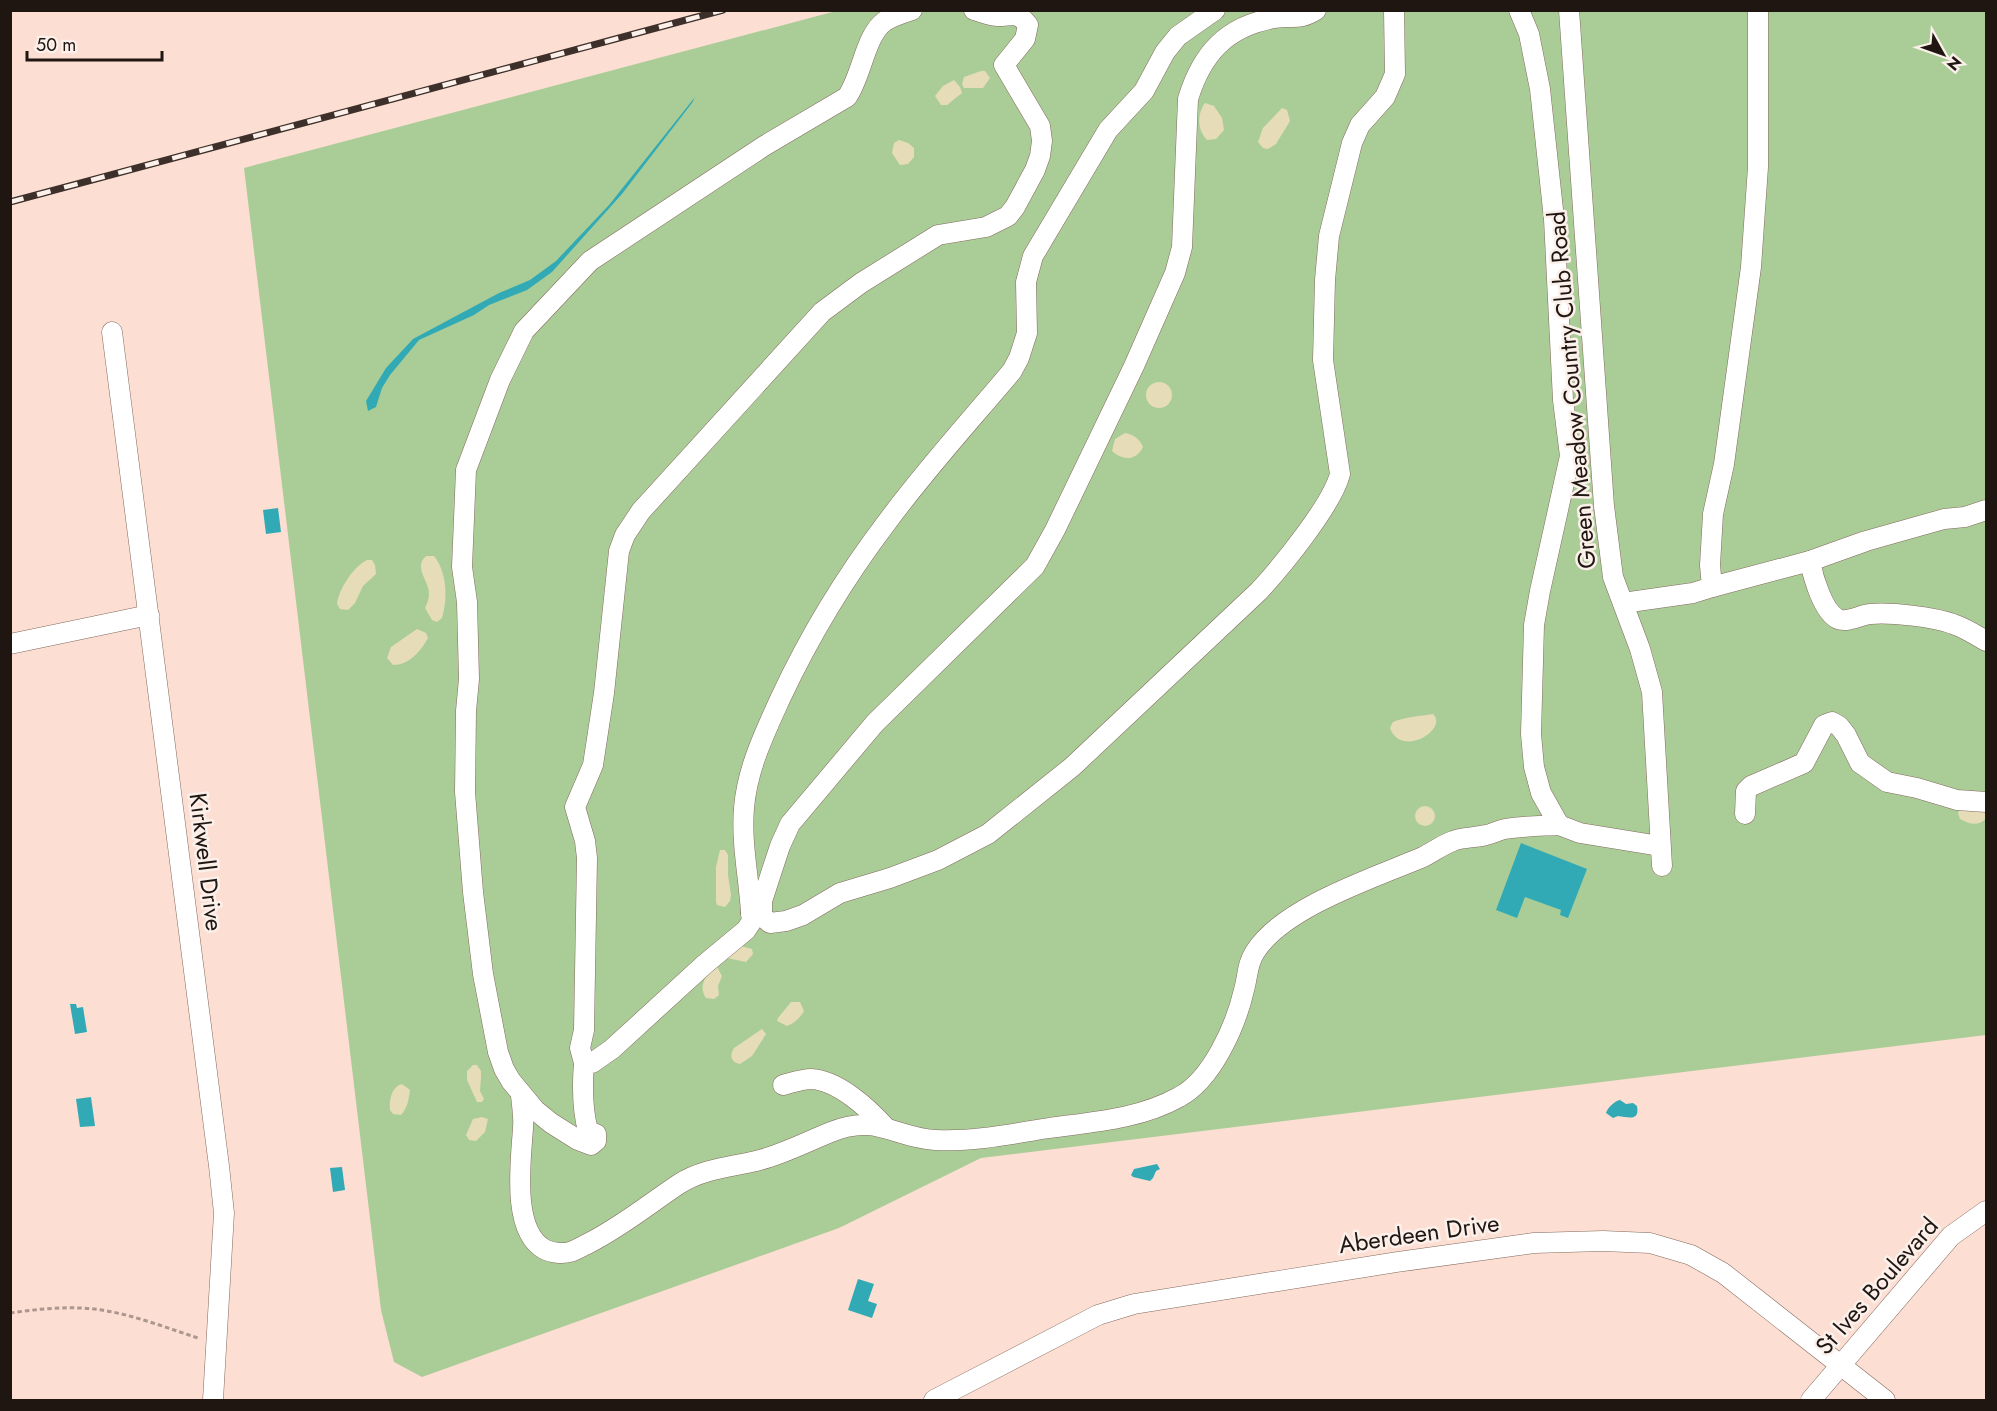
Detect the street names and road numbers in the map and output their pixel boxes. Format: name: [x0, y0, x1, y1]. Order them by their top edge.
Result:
street label: Green Meadow Country Club Road: [1538, 210, 1605, 570]
street label: Kirkwell Drive: [181, 791, 232, 933]
street label: Aberdeen Drive: [1336, 1205, 1501, 1262]
street label: St Ives Boulevard: [1807, 1209, 1946, 1362]

